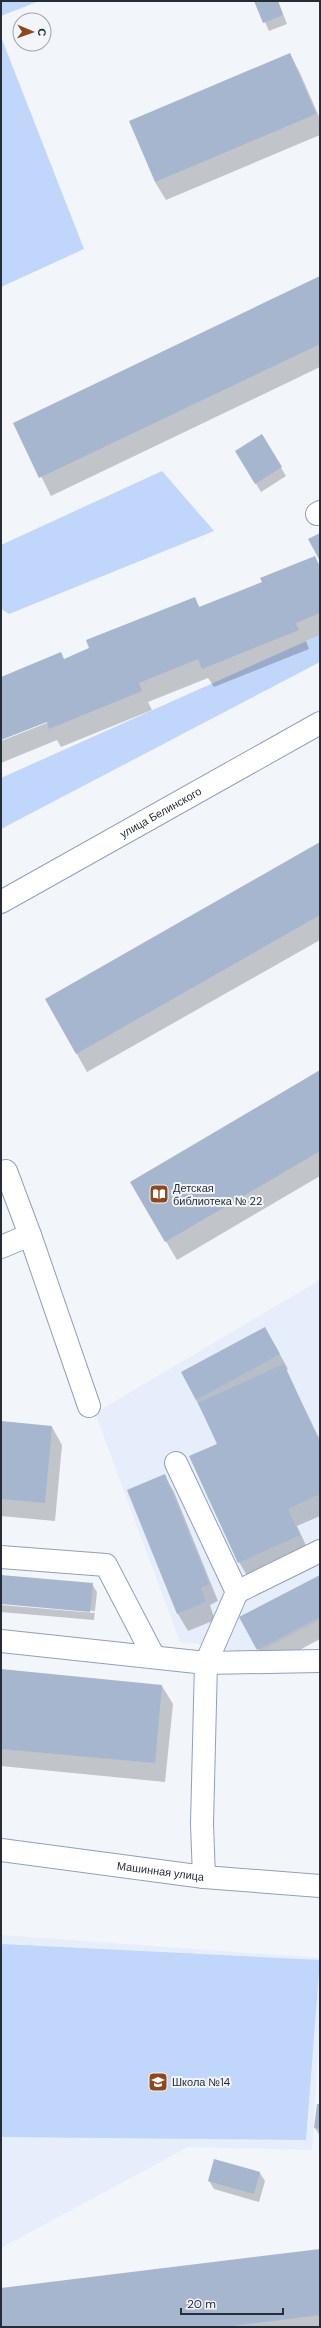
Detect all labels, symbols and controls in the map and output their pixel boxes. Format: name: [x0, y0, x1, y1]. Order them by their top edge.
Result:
north arrow: [12, 12, 52, 52]
text: С: [35, 28, 49, 37]
street label: улица Белинского: [117, 784, 204, 841]
place label: Детская библиотека № 22: [173, 1181, 262, 1208]
library icon: Детская библиотека № 22: [148, 1183, 170, 1205]
street label: Машинная улица: [116, 1858, 206, 1884]
school or university icon: Школа №14: [147, 2071, 169, 2093]
place label: Школа №14: [172, 2075, 231, 2089]
scale bar: [181, 2290, 283, 2316]
text: 20 m: [187, 2296, 216, 2312]

